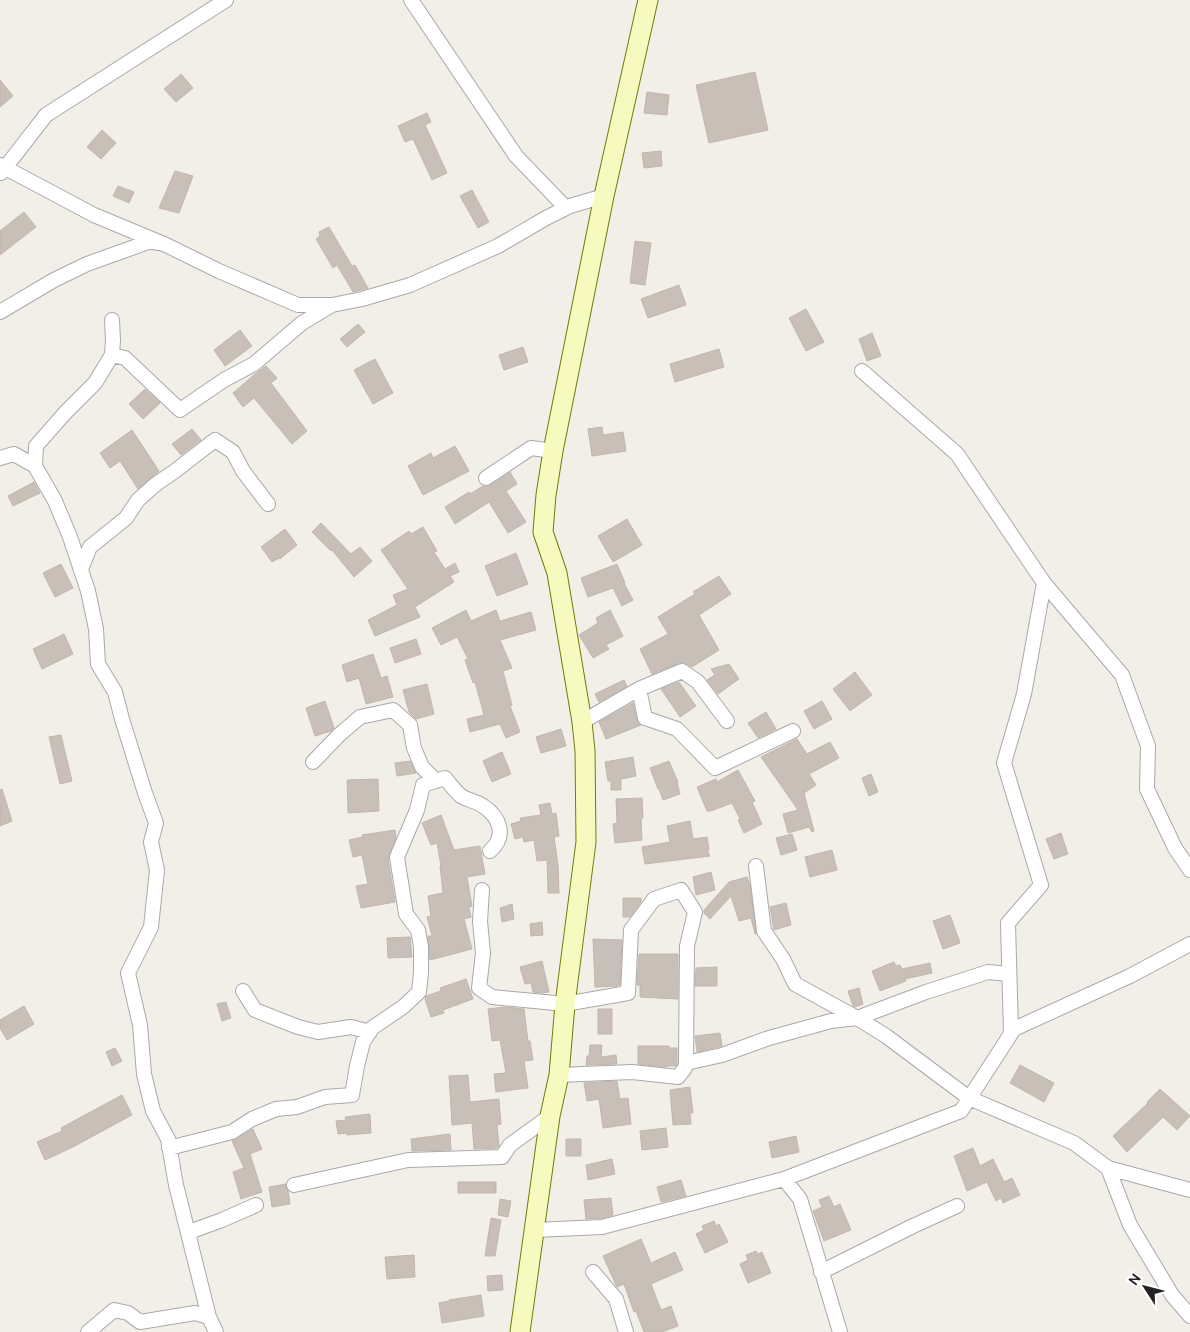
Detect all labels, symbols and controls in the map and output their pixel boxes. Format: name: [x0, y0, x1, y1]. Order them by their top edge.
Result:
north arrow: [1120, 1262, 1170, 1312]
text: N: [1125, 1270, 1144, 1288]

